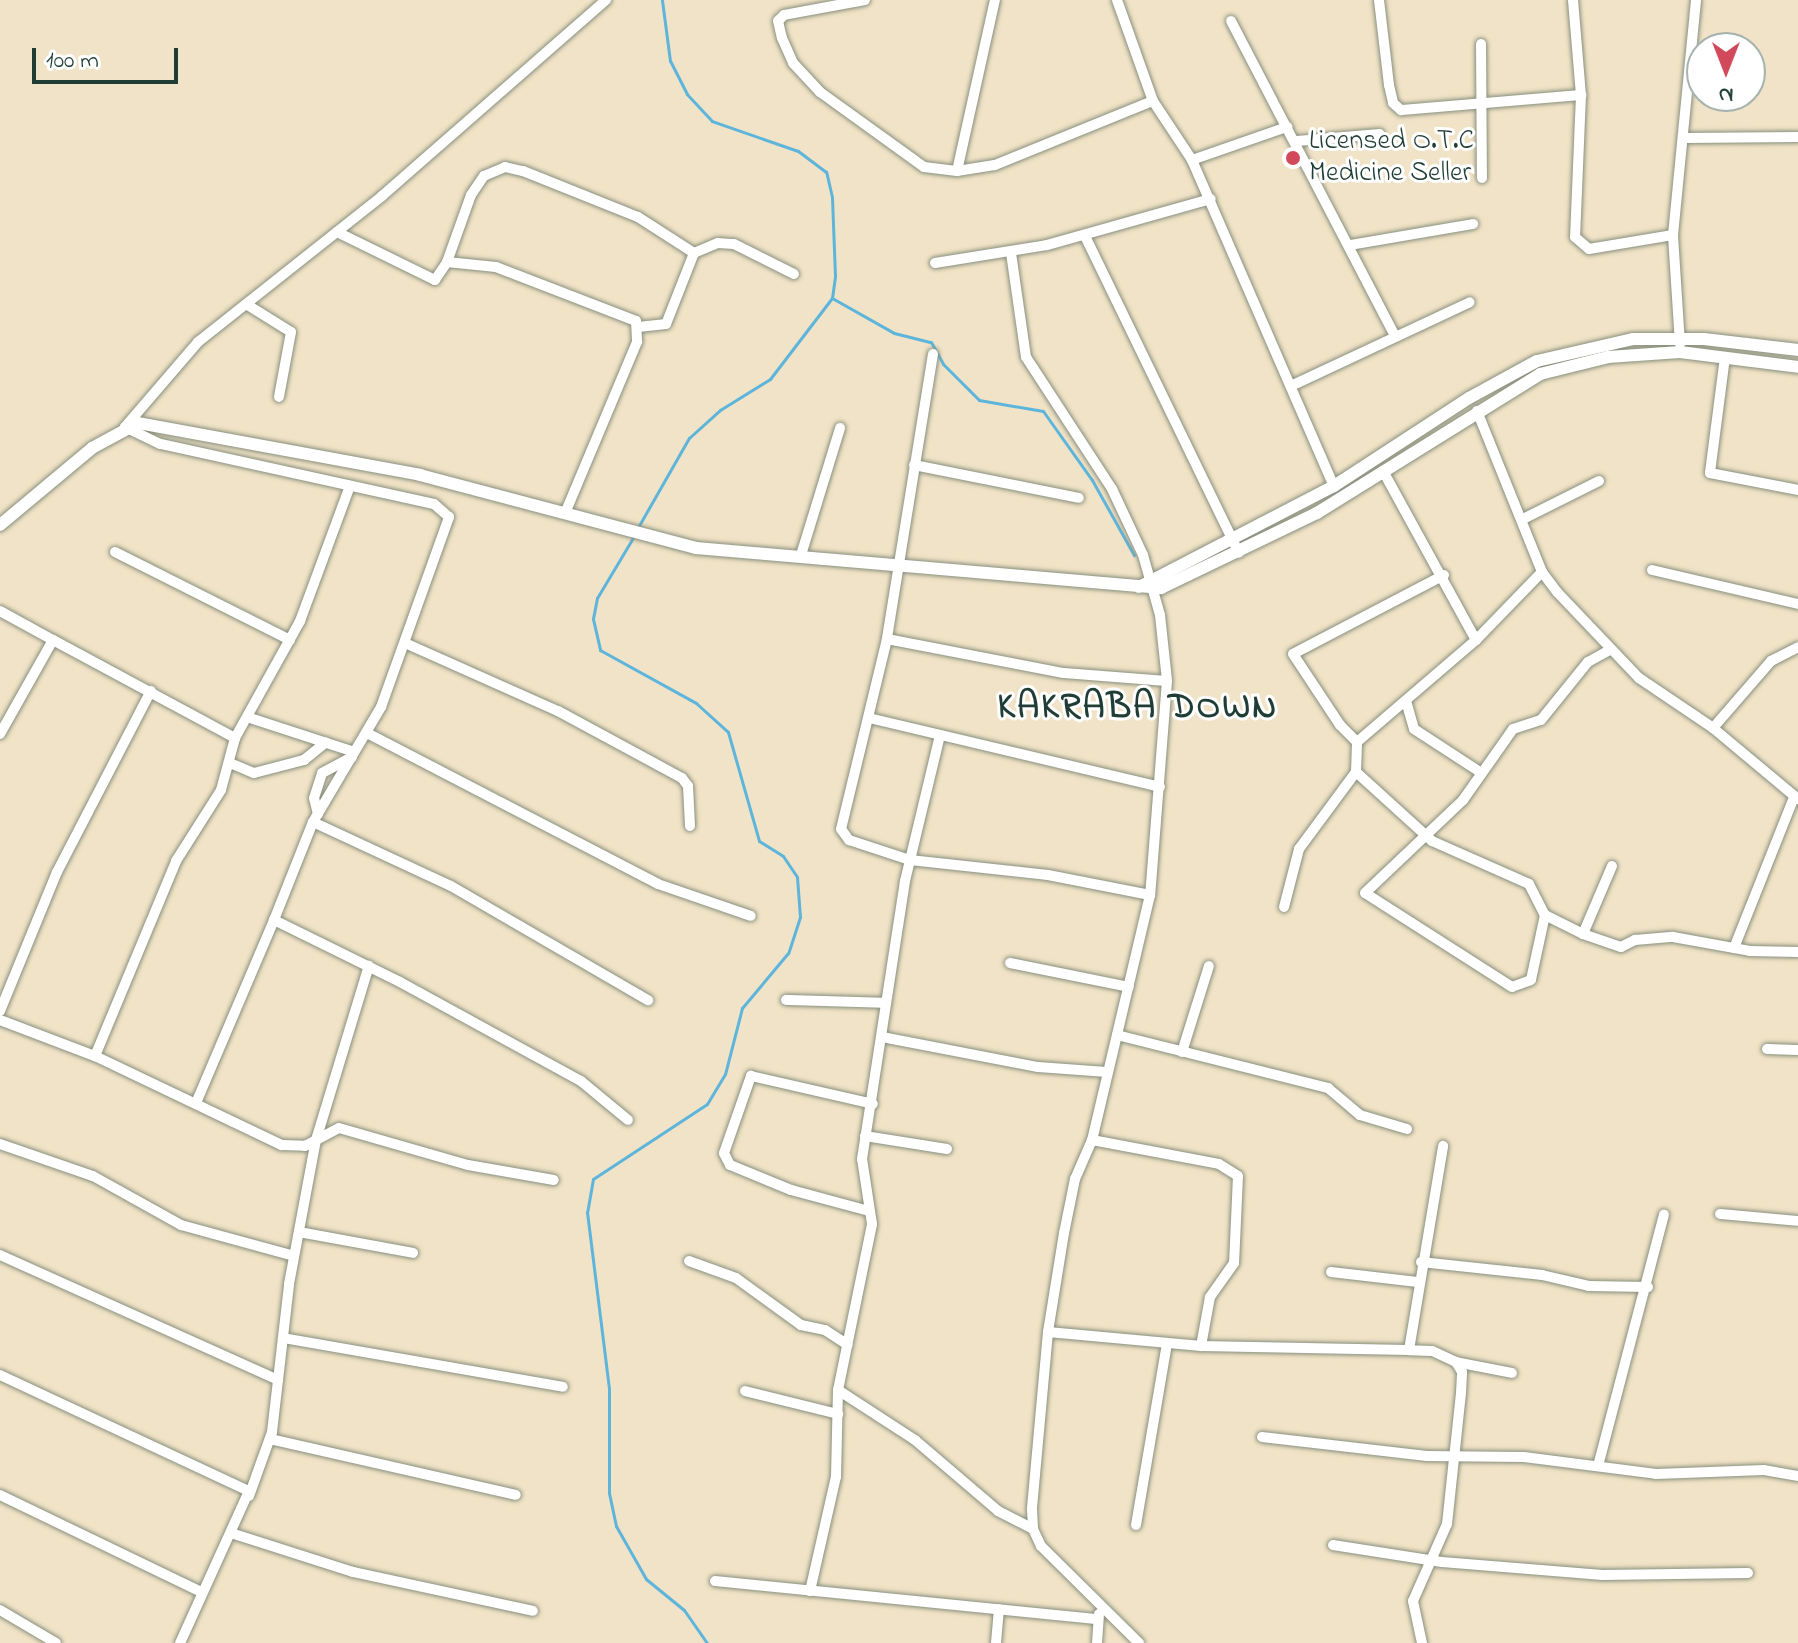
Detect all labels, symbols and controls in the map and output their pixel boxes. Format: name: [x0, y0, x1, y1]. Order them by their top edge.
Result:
scale bar: [36, 32, 182, 82]
north arrow: [1686, 32, 1766, 112]
text: 100 m: [46, 44, 99, 79]
text: N: [1719, 78, 1733, 110]
place label: Licensed O.T.C Medicine Seller: [1309, 125, 1474, 191]
marker: Licensed O.T.C Medicine Seller: [1284, 149, 1302, 167]
district label: KAKRABA DOWN: [998, 687, 1278, 731]

